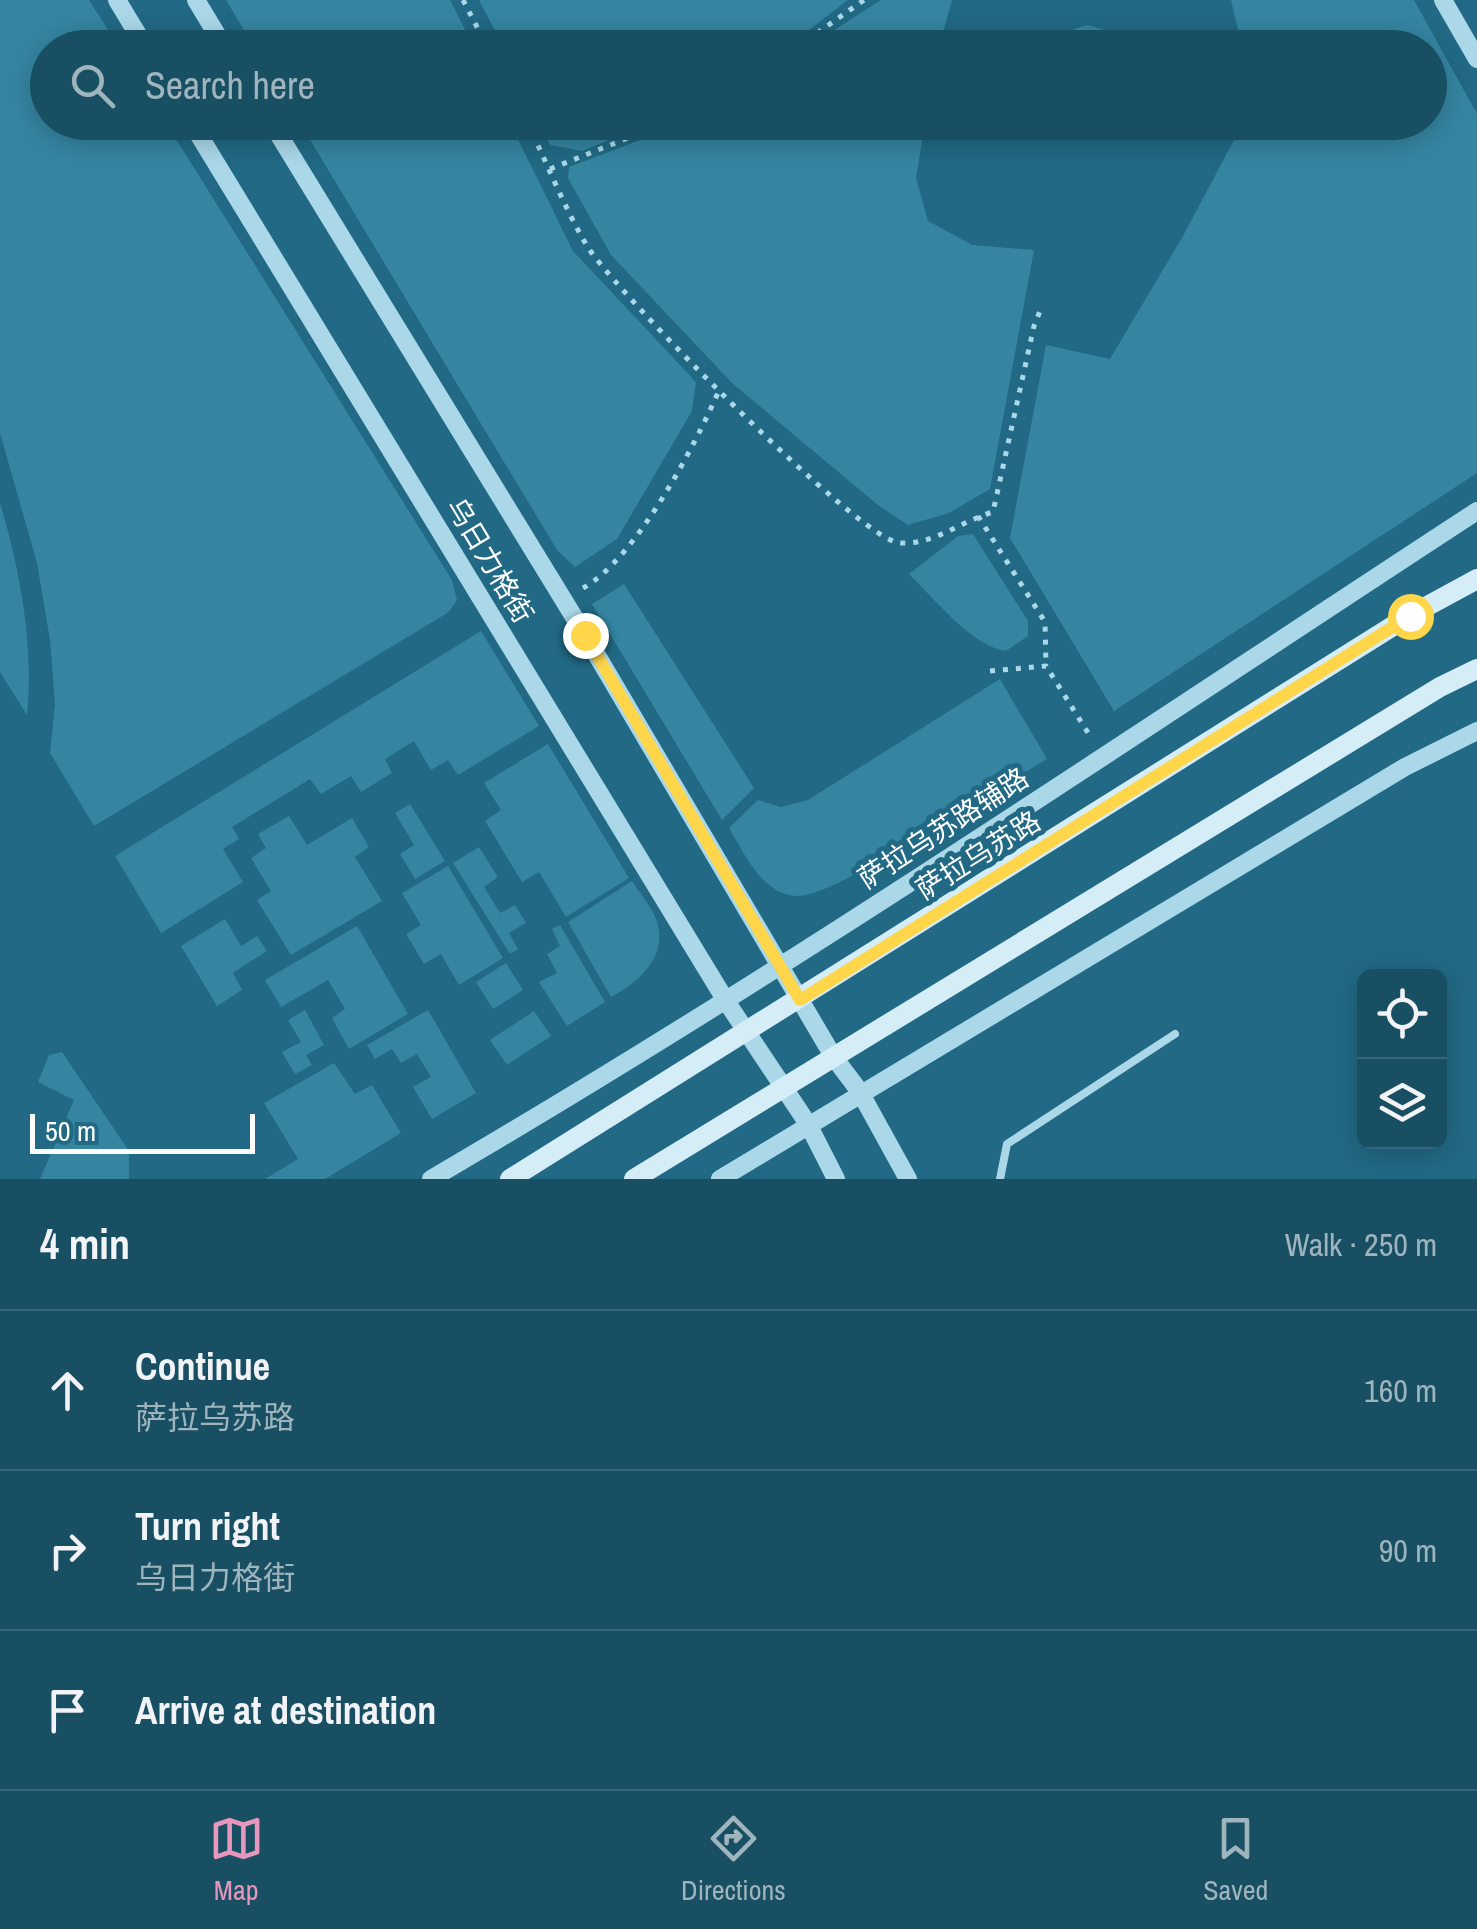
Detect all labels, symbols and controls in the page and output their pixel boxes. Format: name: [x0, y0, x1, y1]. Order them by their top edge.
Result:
search box: [30, 30, 1447, 140]
icon: search: [65, 58, 120, 113]
text: Search here: [145, 60, 315, 111]
street label: 乌日力格街: [438, 490, 542, 630]
route start: [1388, 594, 1434, 640]
route end: [563, 613, 609, 659]
street label: 萨拉乌苏路辅路: [852, 761, 1034, 895]
street label: 萨拉乌苏路: [910, 804, 1046, 906]
map controls: [1357, 969, 1447, 1149]
button: locate: [1357, 969, 1447, 1059]
button: layers: [1357, 1059, 1447, 1149]
scale bar: [30, 1109, 255, 1154]
text: 50 m: [45, 1112, 96, 1150]
text: 4 min: [40, 1216, 130, 1272]
text: Walk · 250 m: [1285, 1223, 1437, 1266]
text: Continue: [135, 1341, 270, 1392]
icon: ahead: [40, 1363, 95, 1418]
text: 160 m: [1364, 1369, 1437, 1412]
text: 萨拉乌苏路: [135, 1396, 295, 1439]
text: Turn right: [135, 1501, 280, 1552]
icon: right: [40, 1523, 95, 1578]
text: 90 m: [1379, 1529, 1437, 1572]
text: 乌日力格街: [135, 1556, 295, 1599]
icon: arrive: [40, 1683, 95, 1738]
text: Arrive at destination: [135, 1685, 436, 1736]
tab: Map: [209, 1811, 264, 1909]
tab: Directions: [681, 1811, 786, 1909]
tab: Saved: [1203, 1811, 1268, 1909]

